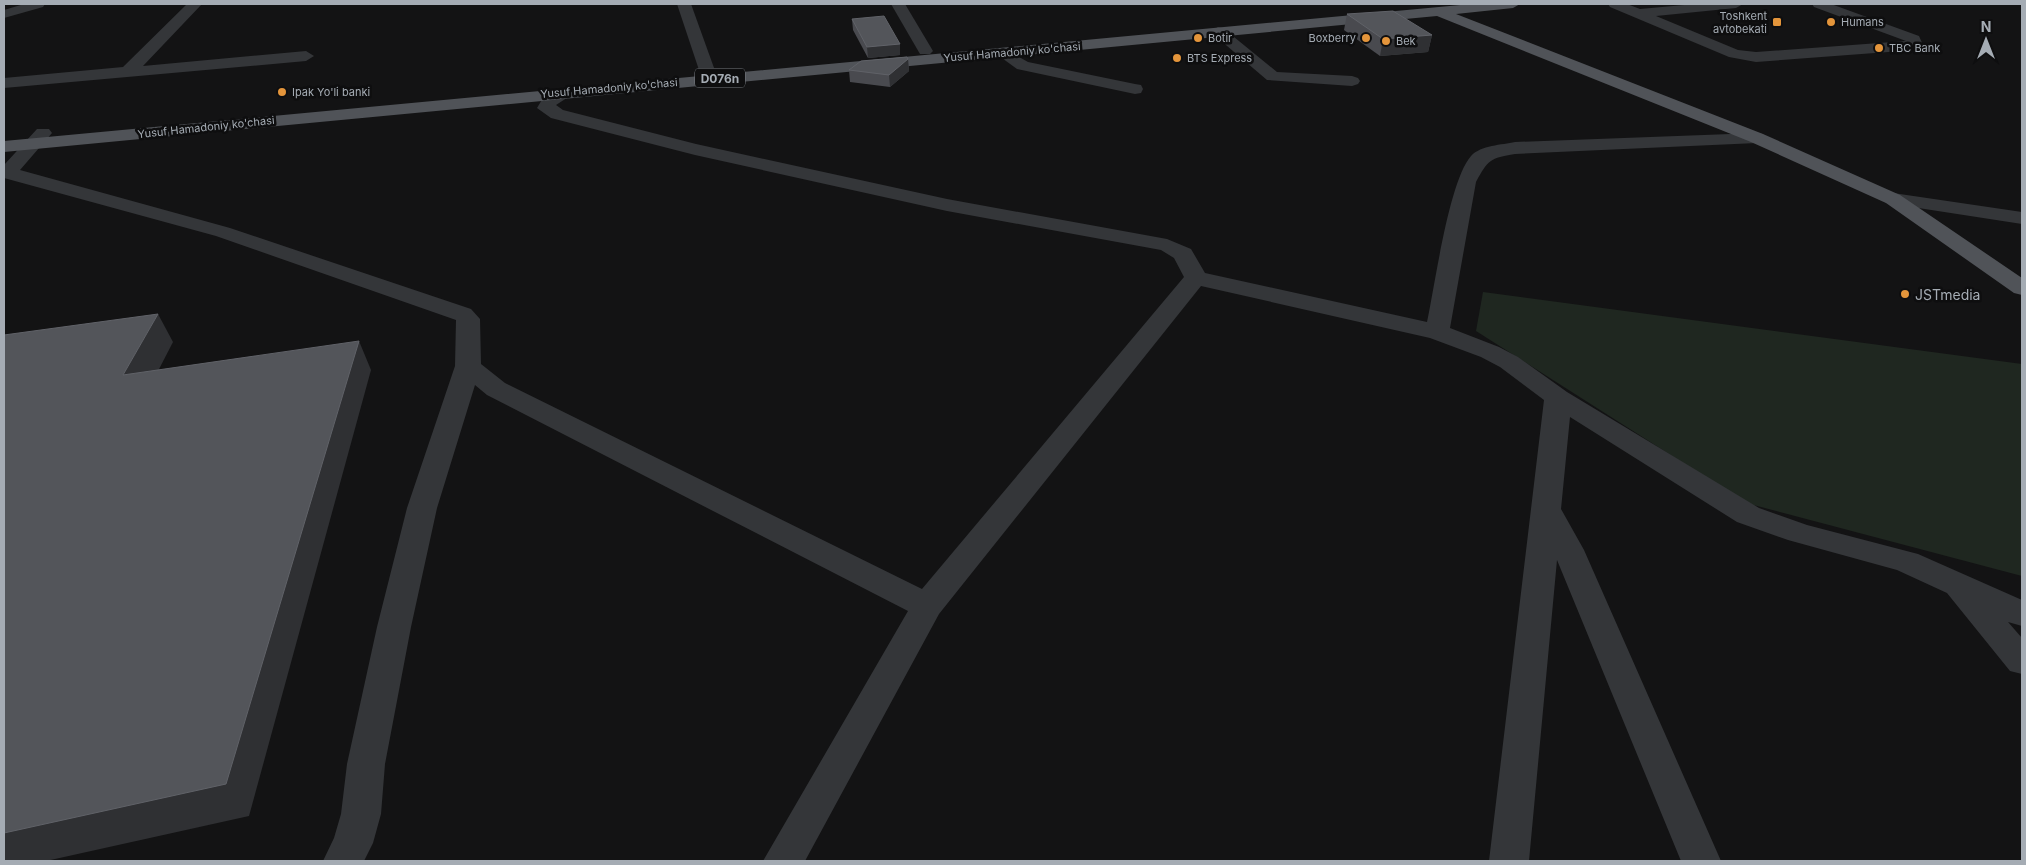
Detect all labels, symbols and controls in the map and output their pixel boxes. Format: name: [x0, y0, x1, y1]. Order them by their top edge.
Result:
place label: Toshkent avtobekati: [1713, 9, 1767, 36]
place label: Humans: [1841, 15, 1884, 29]
north arrow: [1961, 15, 2011, 65]
marker: Toshkent avtobekati: [1771, 16, 1783, 28]
marker: Humans: [1825, 16, 1837, 28]
text: N: [1981, 18, 1991, 35]
place label: Botir: [1208, 31, 1232, 45]
place label: Boxberry: [1308, 31, 1356, 45]
marker: Botir: [1192, 32, 1204, 44]
marker: Boxberry: [1360, 32, 1372, 44]
place label: Bek: [1396, 34, 1416, 48]
marker: Bek: [1380, 35, 1392, 47]
street label: Yusuf Hamadoniy ko'chasi: [943, 39, 1081, 65]
place label: TBC Bank: [1889, 41, 1940, 55]
marker: TBC Bank: [1873, 42, 1885, 54]
place label: BTS Express: [1187, 51, 1252, 65]
marker: BTS Express: [1171, 52, 1183, 64]
road number: D076n: [695, 68, 745, 88]
street label: Yusuf Hamadoniy ko'chasi: [540, 75, 678, 101]
place label: Ipak Yo'li banki: [292, 85, 370, 99]
marker: Ipak Yo'li banki: [276, 86, 288, 98]
street label: Yusuf Hamadoniy ko'chasi: [137, 113, 275, 141]
place label: JSTmedia: [1915, 286, 1980, 303]
marker: JSTmedia: [1899, 288, 1911, 300]

